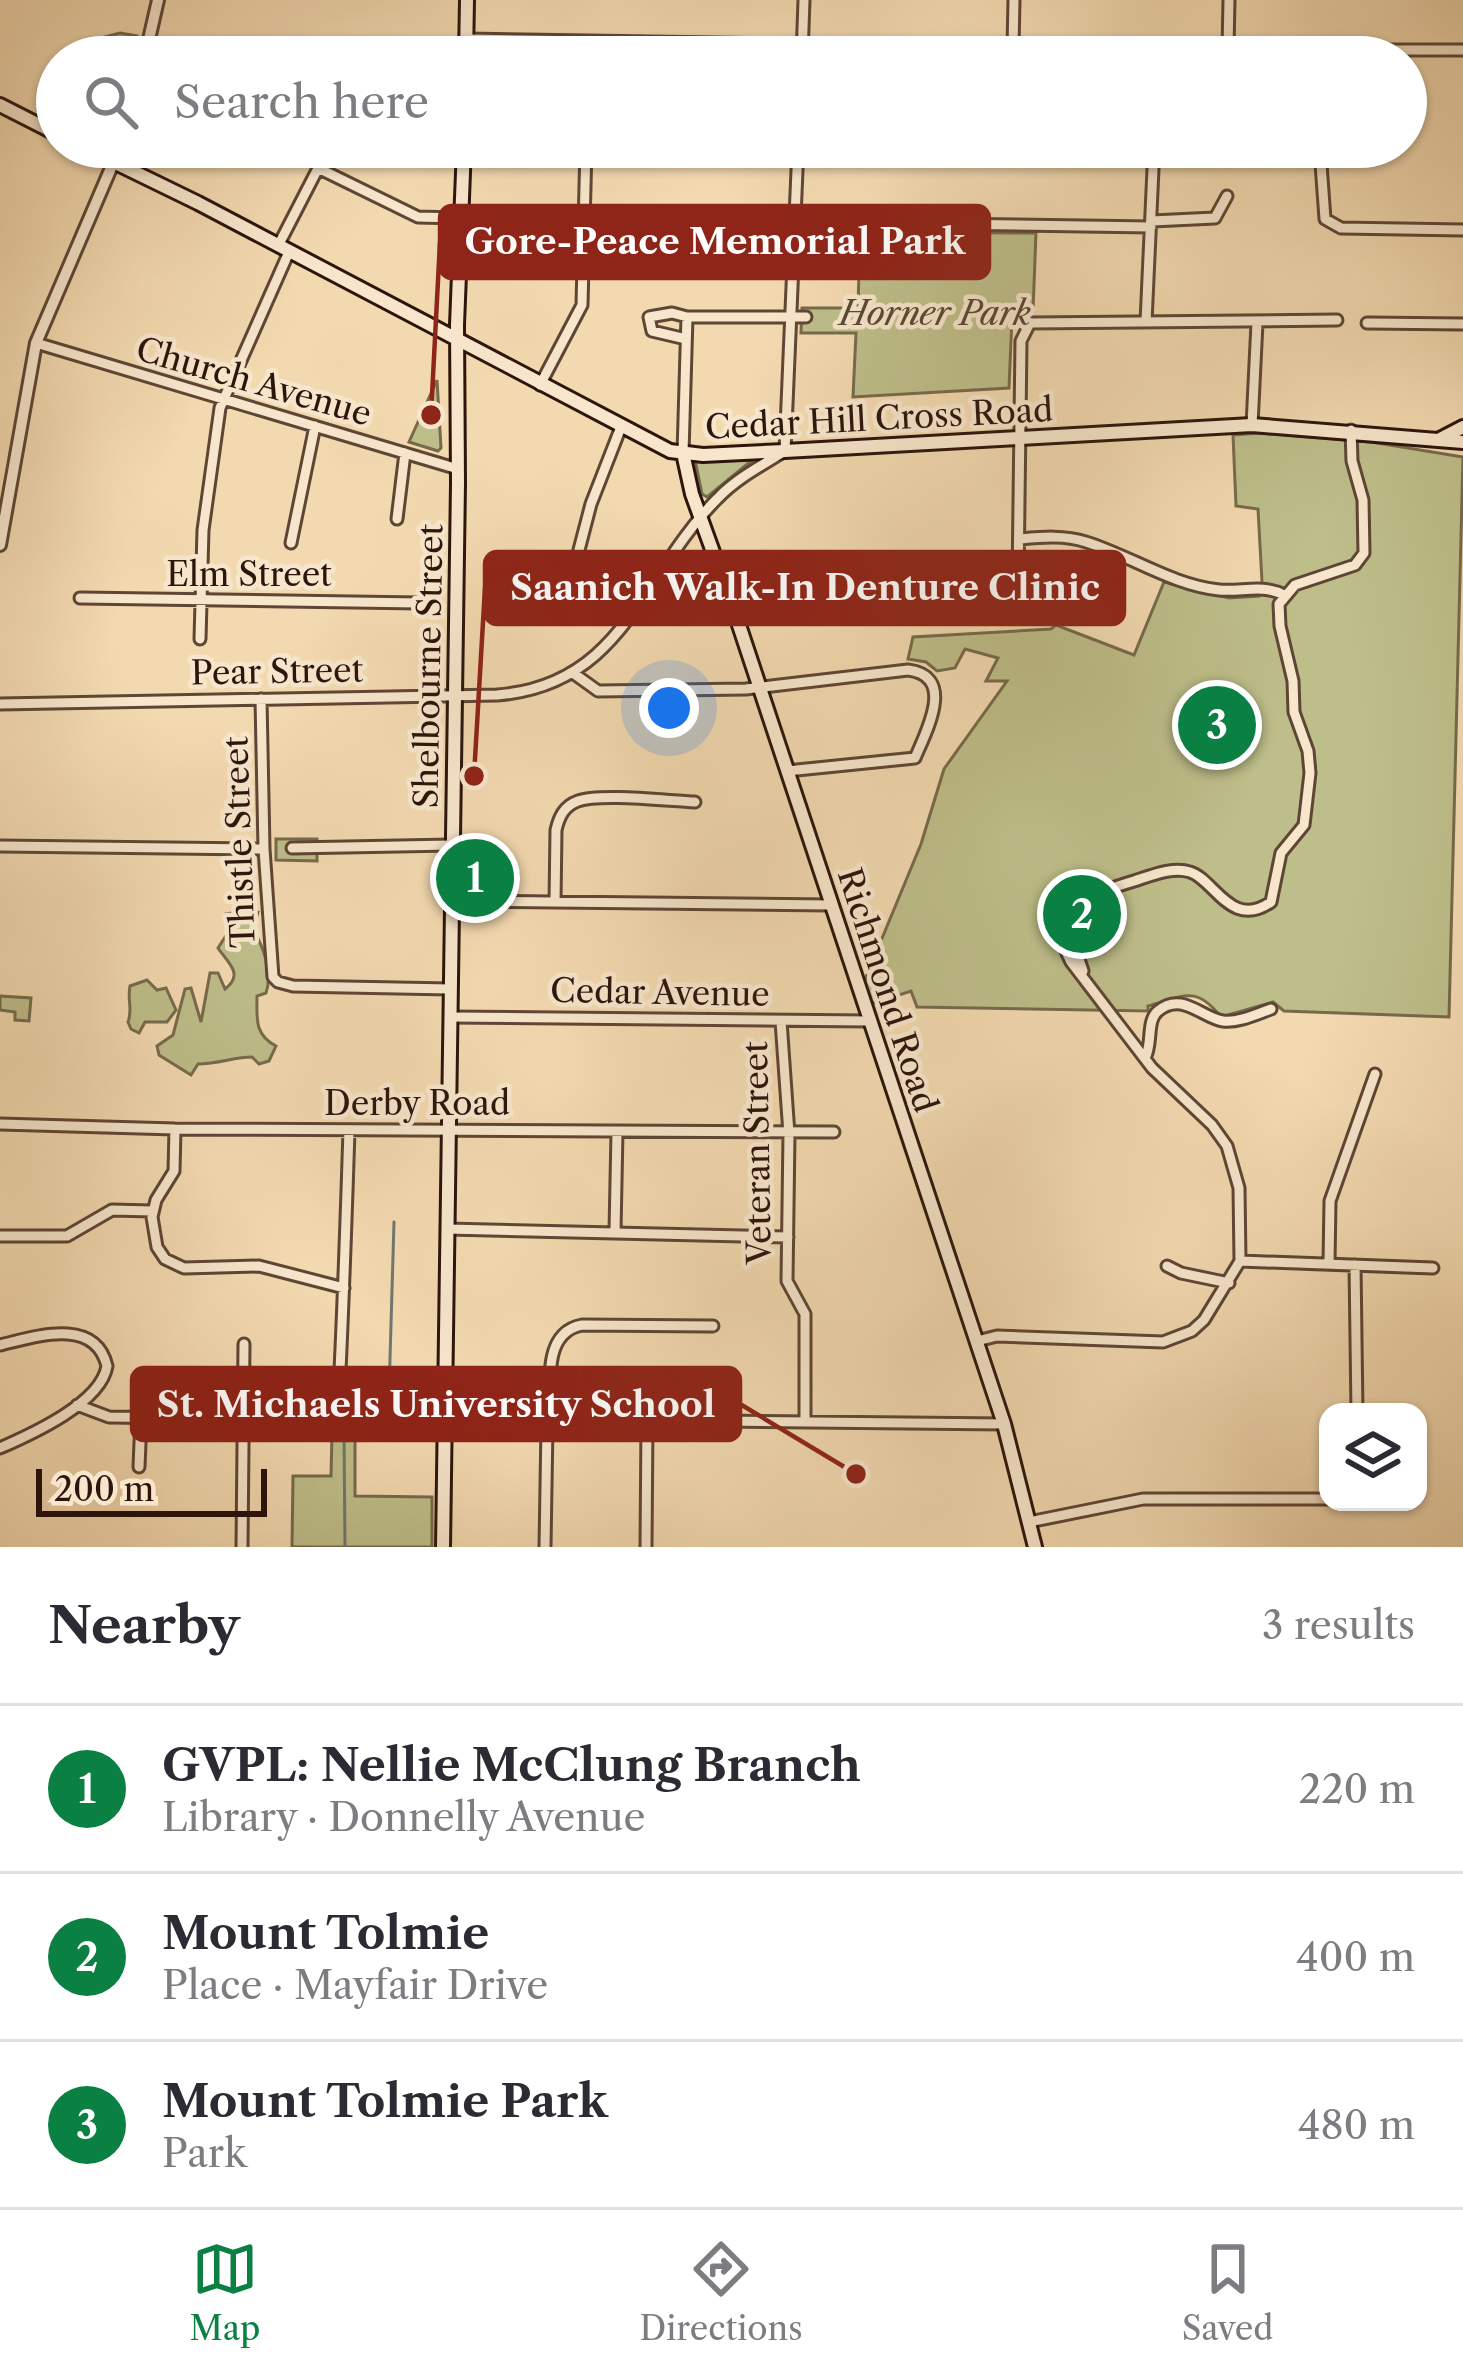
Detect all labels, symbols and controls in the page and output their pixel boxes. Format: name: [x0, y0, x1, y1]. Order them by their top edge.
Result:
search box: [36, 36, 1427, 168]
icon: search: [78, 69, 144, 135]
text: Search here: [174, 74, 429, 130]
callout: Gore-Peace Memorial Park: [440, 206, 989, 278]
text: Gore-Peace Memorial Park: [465, 219, 967, 263]
park label: Horner Park: [836, 293, 1031, 334]
street label: Church Avenue: [132, 328, 376, 435]
street label: Cedar Hill Cross Road: [704, 389, 1054, 448]
street label: Shelbourne Street: [406, 523, 451, 809]
callout: Saanich Walk-In Denture Clinic: [485, 552, 1124, 624]
street label: Elm Street: [166, 554, 332, 595]
text: Saanich Walk-In Denture Clinic: [510, 565, 1100, 609]
street label: Pear Street: [190, 649, 364, 694]
your location: [639, 678, 699, 738]
pin: 3: [1178, 680, 1256, 770]
street label: Thistle Street: [215, 735, 264, 949]
pin: 1: [436, 833, 514, 923]
street label: Richmond Road: [829, 863, 946, 1117]
pin: 2: [1043, 869, 1121, 959]
street label: Cedar Avenue: [550, 970, 770, 1015]
street label: Veteran Street: [735, 1041, 780, 1266]
street label: Derby Road: [324, 1083, 510, 1124]
callout: St. Michaels University School: [132, 1368, 740, 1440]
text: St. Michaels University School: [157, 1382, 715, 1426]
map controls: [1319, 1403, 1427, 1511]
button: layers: [1319, 1403, 1427, 1511]
scale bar: [36, 1463, 267, 1516]
text: 200 m: [54, 1469, 154, 1510]
text: Nearby: [48, 1594, 240, 1656]
text: 3 results: [1262, 1601, 1415, 1649]
text: GVPL: Nellie McClung Branch: [162, 1737, 861, 1793]
text: 1: [78, 1765, 96, 1813]
text: 220 m: [1299, 1765, 1415, 1813]
text: Library · Donnelly Avenue: [162, 1793, 645, 1841]
text: Mount Tolmie: [162, 1905, 489, 1961]
text: 2: [75, 1933, 99, 1981]
text: 400 m: [1296, 1933, 1415, 1981]
text: Place · Mayfair Drive: [162, 1961, 548, 2009]
text: Mount Tolmie Park: [162, 2073, 608, 2129]
text: 3: [76, 2101, 98, 2149]
text: 480 m: [1298, 2101, 1415, 2149]
text: Park: [162, 2129, 247, 2177]
tab: Map: [190, 2236, 260, 2349]
tab: Directions: [640, 2236, 803, 2349]
tab: Saved: [1182, 2236, 1273, 2349]

